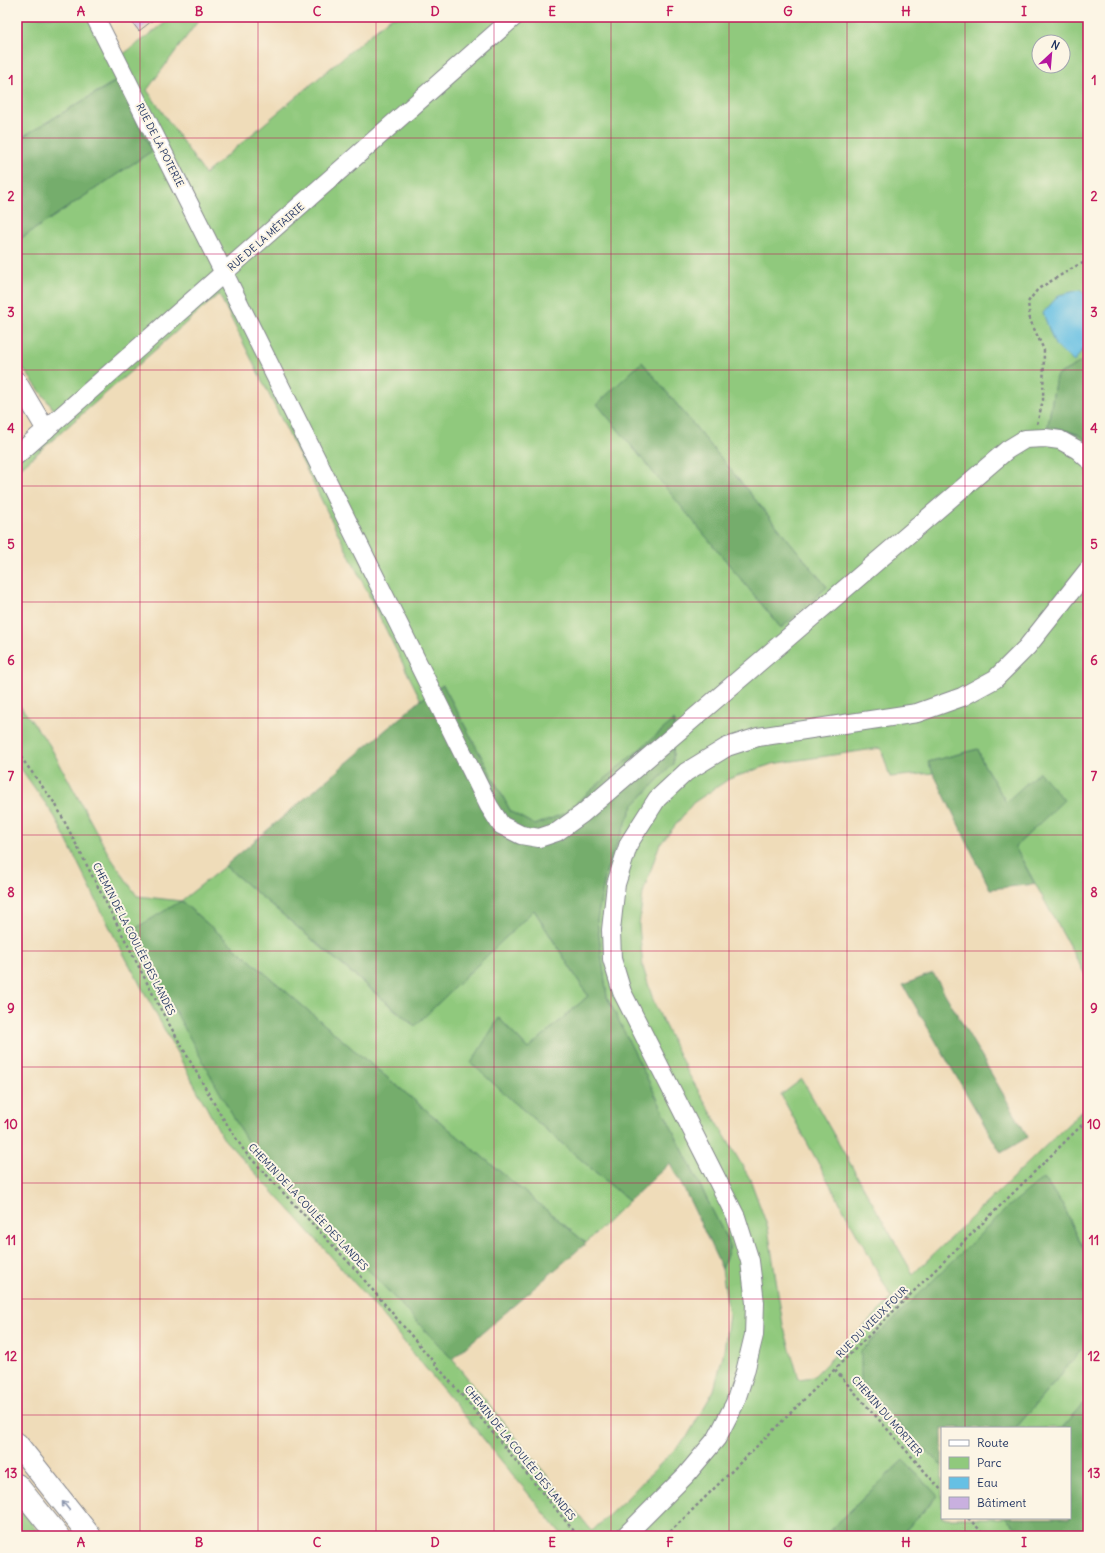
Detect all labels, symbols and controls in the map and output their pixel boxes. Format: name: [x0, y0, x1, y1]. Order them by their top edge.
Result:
text: A: [77, 3, 86, 20]
text: B: [195, 3, 204, 20]
text: C: [313, 3, 322, 20]
text: D: [430, 3, 440, 20]
text: E: [548, 3, 556, 20]
text: F: [666, 3, 674, 20]
text: G: [783, 3, 793, 20]
text: H: [901, 3, 911, 20]
text: I: [1021, 3, 1027, 20]
north arrow: [1031, 34, 1071, 74]
text: N: [1049, 37, 1062, 53]
text: 1: [8, 72, 14, 89]
text: 1: [1091, 72, 1097, 89]
street label: RUE DE LA POTERIE: [133, 101, 187, 189]
text: 2: [7, 188, 15, 205]
text: 2: [1090, 188, 1098, 205]
street label: RUE DE LA MÉTAIRIE: [225, 200, 307, 274]
text: 3: [7, 304, 15, 321]
text: 3: [1090, 304, 1098, 321]
text: 4: [7, 420, 15, 437]
text: 4: [1090, 420, 1098, 437]
text: 5: [7, 536, 15, 553]
text: 5: [1090, 536, 1098, 553]
text: 6: [7, 652, 15, 669]
text: 6: [1090, 652, 1098, 669]
text: 7: [8, 768, 15, 785]
text: 7: [1091, 768, 1098, 785]
street label: CHEMIN DE LA COULÉE DES LANDES: [90, 861, 178, 1018]
text: 8: [7, 884, 15, 901]
text: 8: [1090, 884, 1098, 901]
text: 9: [7, 1000, 15, 1017]
text: 9: [1090, 1000, 1098, 1017]
text: 10: [4, 1116, 18, 1133]
text: 10: [1087, 1116, 1101, 1133]
street label: CHEMIN DE LA COULÉE DES LANDES: [245, 1141, 371, 1274]
text: 11: [6, 1232, 16, 1249]
text: 11: [1089, 1232, 1099, 1249]
street label: RUE DU VIEUX FOUR: [833, 1283, 911, 1361]
text: 12: [5, 1348, 17, 1365]
text: 12: [1088, 1348, 1100, 1365]
street label: CHEMIN DU MORTIER: [849, 1373, 926, 1459]
street label: CHEMIN DE LA COULÉE DES LANDES: [462, 1383, 579, 1523]
legend: [941, 1427, 1071, 1519]
text: Route: [977, 1435, 1009, 1450]
text: Parc: [977, 1455, 1002, 1470]
text: 13: [5, 1465, 17, 1482]
text: 13: [1088, 1465, 1100, 1482]
text: Eau: [977, 1475, 998, 1490]
text: Bâtiment: [977, 1495, 1026, 1510]
one-way arrow: [62, 1500, 70, 1511]
text: A: [77, 1534, 86, 1551]
text: B: [195, 1534, 204, 1551]
text: C: [313, 1534, 322, 1551]
text: D: [430, 1534, 440, 1551]
text: E: [548, 1534, 556, 1551]
text: F: [666, 1534, 674, 1551]
text: G: [783, 1534, 793, 1551]
text: H: [901, 1534, 911, 1551]
text: I: [1021, 1534, 1027, 1551]

